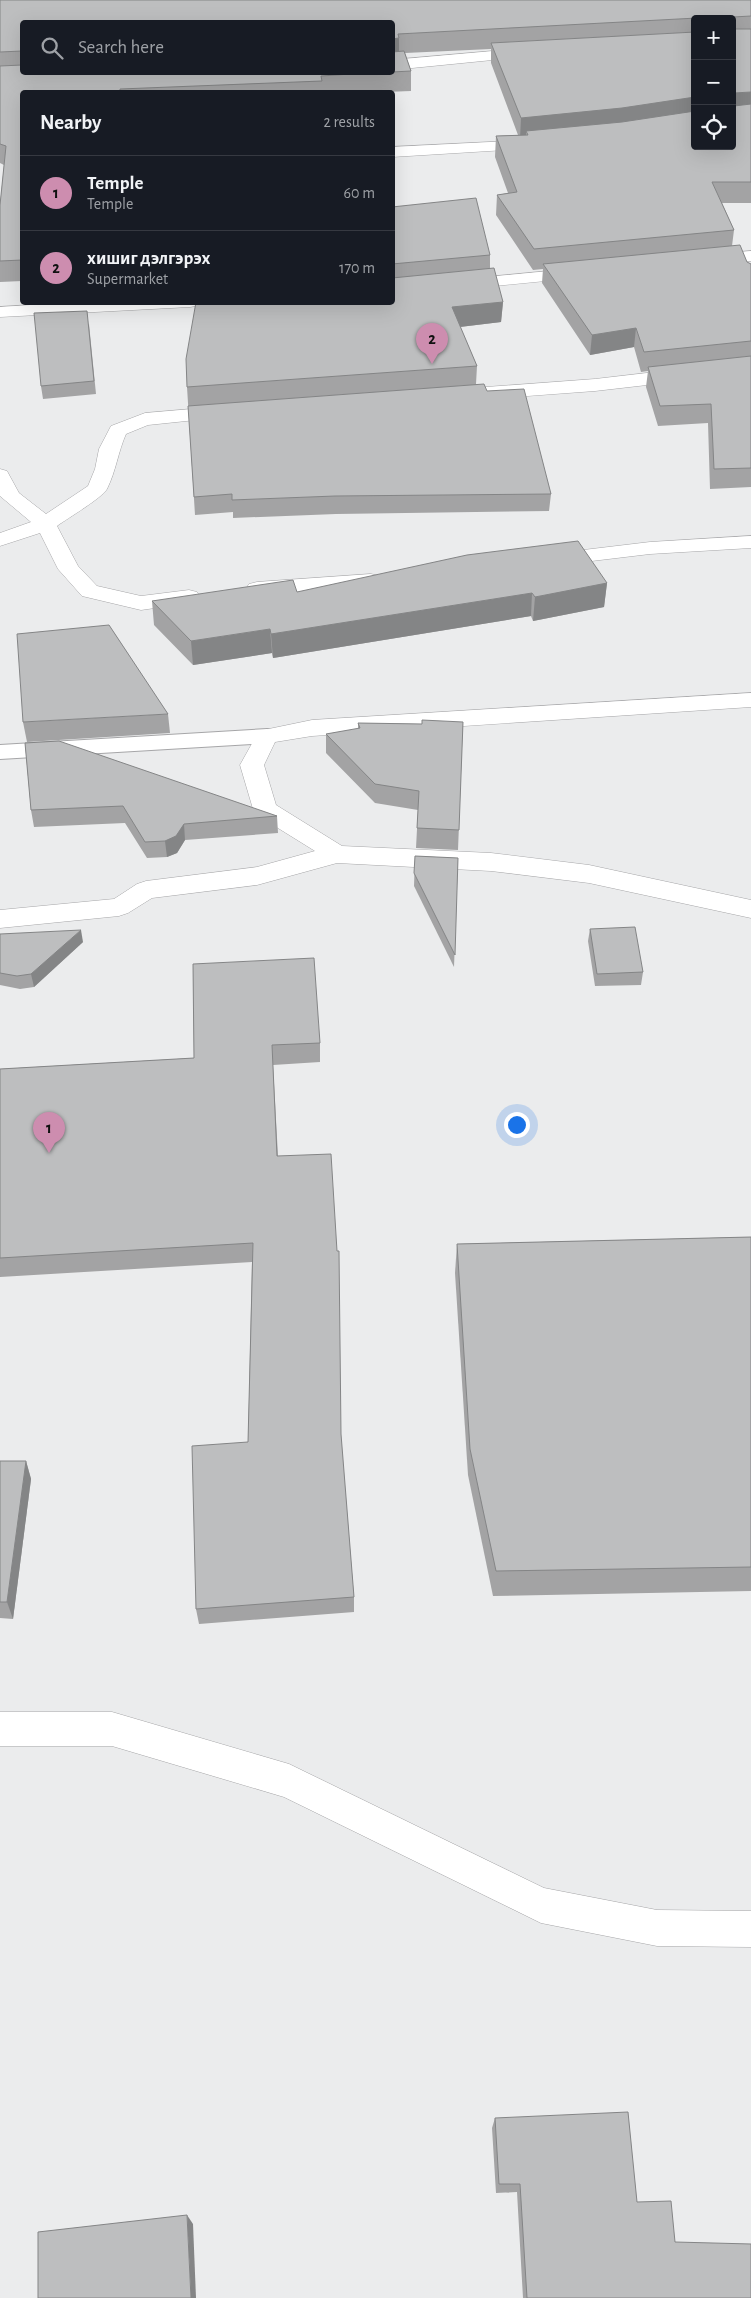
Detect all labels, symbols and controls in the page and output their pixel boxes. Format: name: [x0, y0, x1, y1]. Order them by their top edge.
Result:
map controls: [691, 15, 736, 150]
button: +: [691, 15, 736, 60]
search box: [20, 20, 395, 75]
icon: search: [38, 34, 66, 62]
text: Search here: [78, 38, 164, 57]
button: −: [691, 60, 736, 105]
button: locate: [691, 105, 736, 150]
text: Nearby: [40, 112, 101, 133]
text: 2 results: [323, 114, 375, 130]
text: Temple: [87, 174, 143, 193]
text: 1: [53, 185, 59, 201]
text: 60 m: [344, 185, 375, 201]
text: Temple: [87, 196, 133, 212]
text: хишиг дэлгэрэх: [87, 249, 210, 268]
text: 2: [52, 260, 60, 276]
text: 170 m: [339, 260, 375, 276]
text: Supermarket: [87, 271, 168, 287]
pin: 2: [416, 323, 448, 364]
pin: 1: [33, 1112, 65, 1153]
your location: [504, 1112, 530, 1138]

